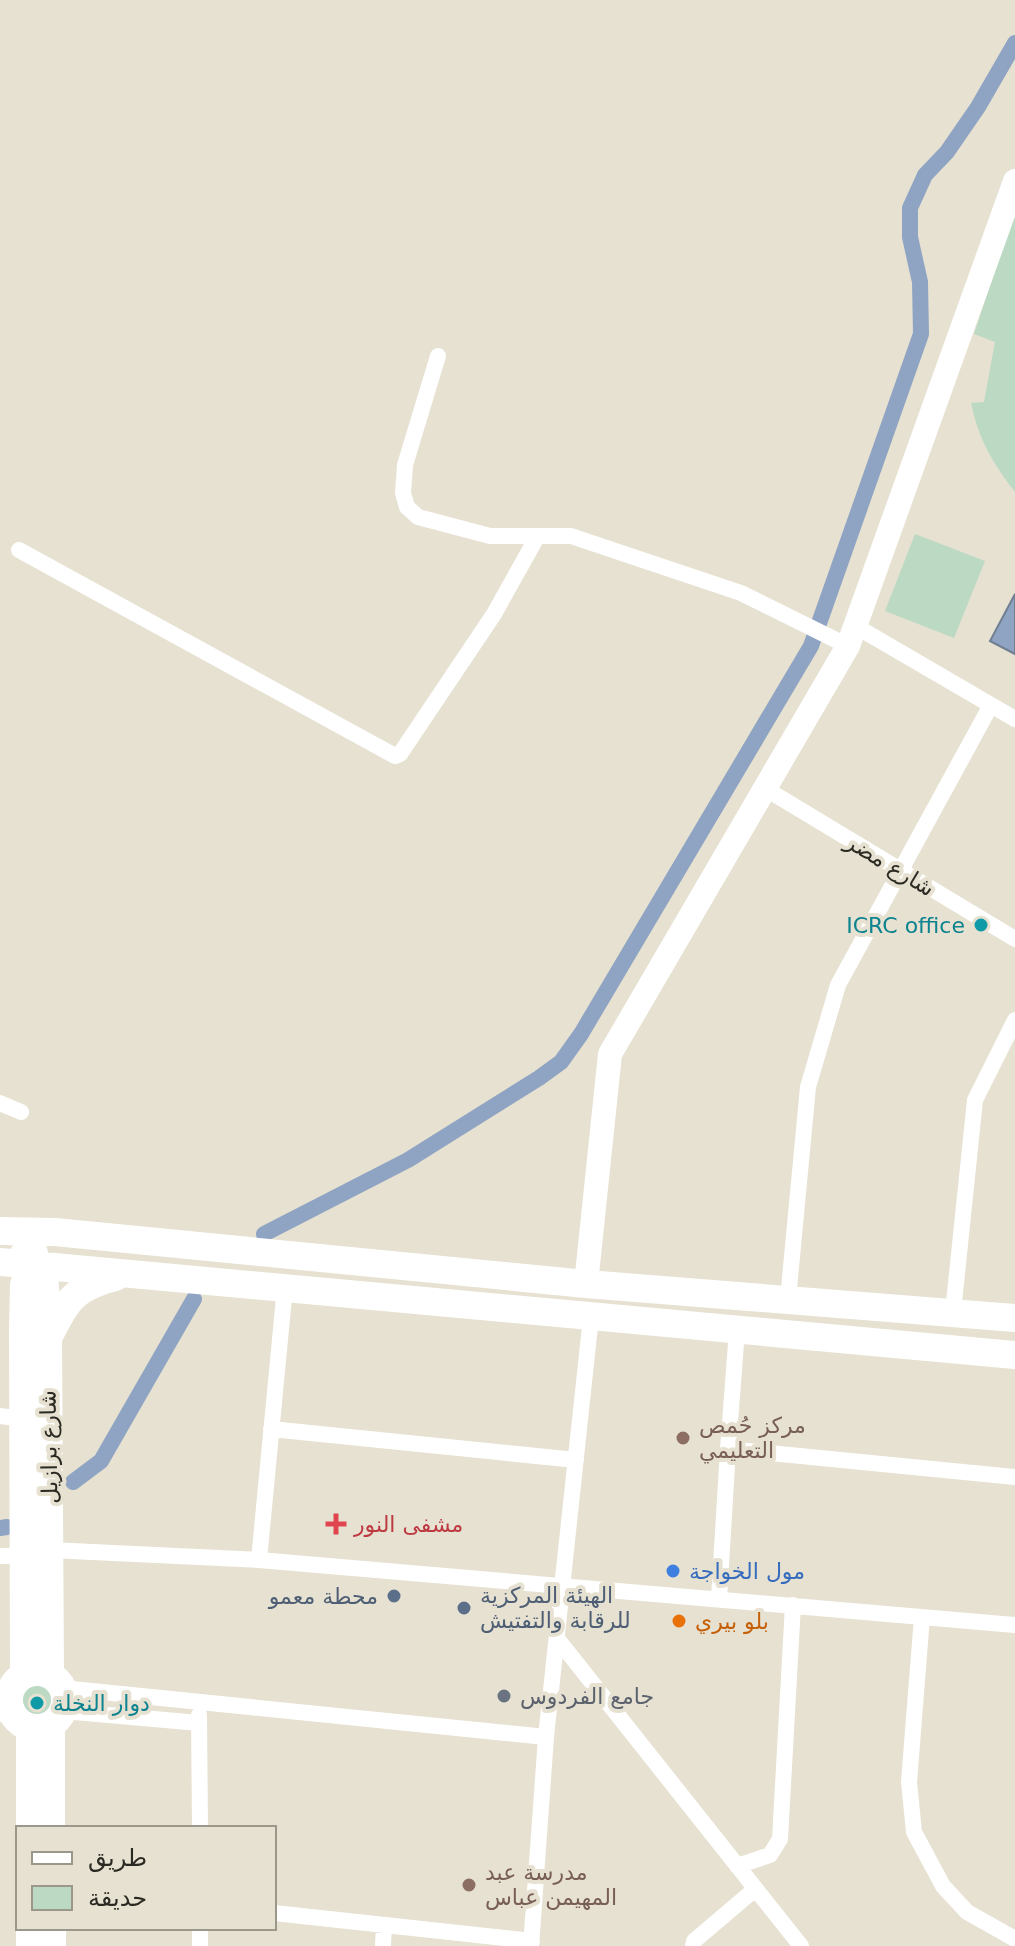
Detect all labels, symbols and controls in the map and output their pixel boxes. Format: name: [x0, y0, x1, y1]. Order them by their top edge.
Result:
street label: شارع مضر: [840, 828, 939, 901]
place label: ICRC office: [846, 913, 965, 938]
marker: ICRC office: [972, 916, 990, 934]
street label: شارع برازيل: [36, 1390, 62, 1504]
place label: مركز حُمص التعليمي: [699, 1413, 806, 1464]
marker: مركز حُمص التعليمي: [674, 1429, 692, 1447]
place label: مشفى النور: [353, 1512, 463, 1537]
marker: مشفى النور: [325, 1513, 347, 1535]
place label: مول الخواجة: [689, 1559, 805, 1584]
marker: مول الخواجة: [664, 1562, 682, 1580]
place label: الهيئة المركزية للرقابة والتفتيش: [480, 1583, 631, 1634]
place label: محطة معمو: [268, 1584, 378, 1609]
marker: محطة معمو: [385, 1587, 403, 1605]
marker: الهيئة المركزية للرقابة والتفتيش: [455, 1599, 473, 1617]
place label: بلو بيري: [695, 1609, 769, 1634]
marker: بلو بيري: [670, 1612, 688, 1630]
place label: جامع الفردوس: [520, 1684, 654, 1710]
marker: جامع الفردوس: [495, 1687, 513, 1705]
place label: دوار النخلة: [53, 1691, 150, 1716]
marker: دوار النخلة: [28, 1694, 46, 1712]
legend: [16, 1826, 276, 1930]
text: طريق: [88, 1844, 147, 1872]
place label: مدرسة عبد المهيمن عباس: [485, 1860, 617, 1911]
marker: مدرسة عبد المهيمن عباس: [460, 1876, 478, 1894]
text: حديقة: [88, 1884, 147, 1912]

